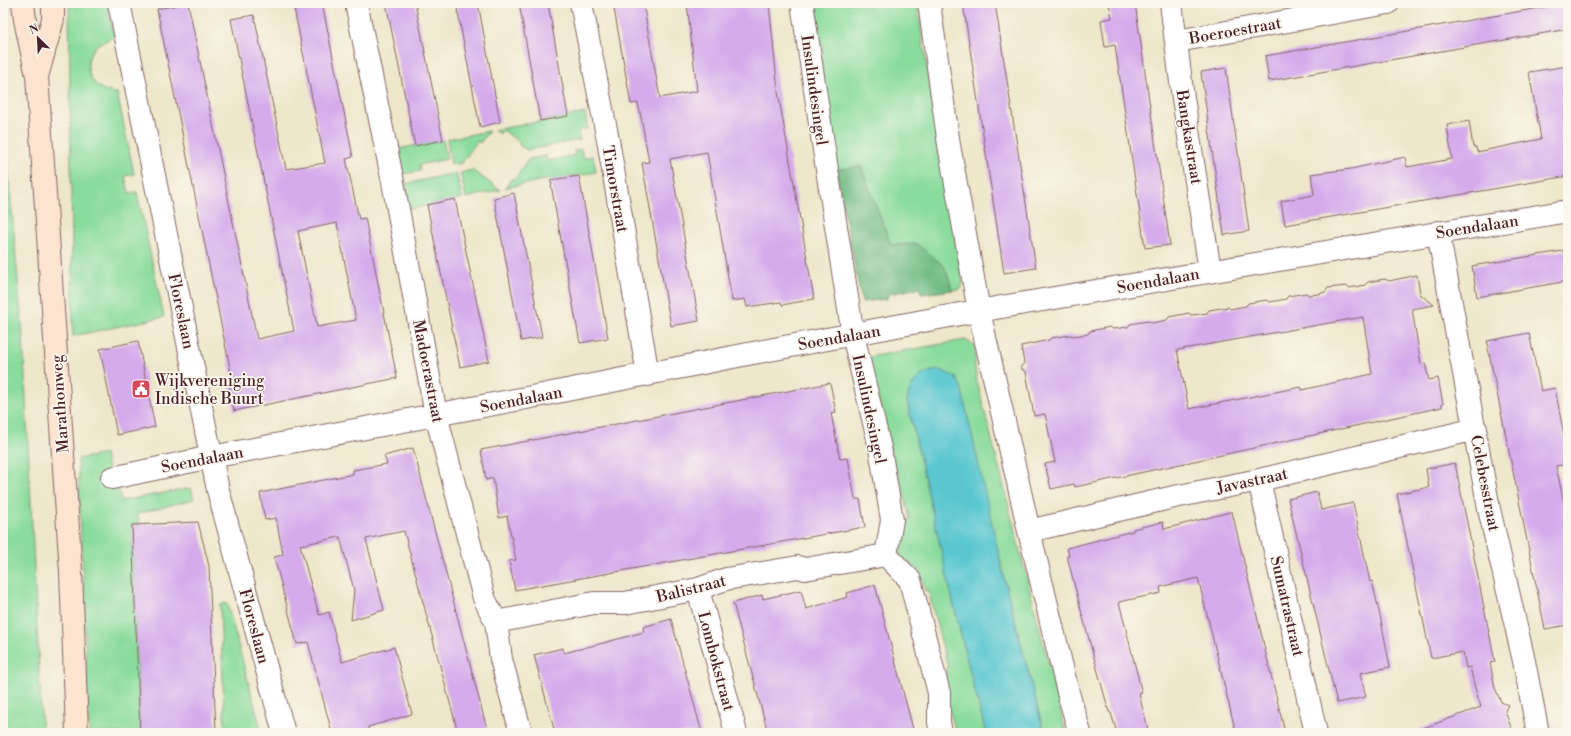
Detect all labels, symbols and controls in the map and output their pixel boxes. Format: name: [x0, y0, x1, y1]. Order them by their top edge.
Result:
street label: Boeroestraat: [1186, 13, 1283, 49]
north arrow: [18, 18, 58, 58]
text: N: [28, 21, 41, 38]
street label: Insulindesingel: [796, 34, 832, 147]
street label: Bangkastraat: [1171, 87, 1206, 186]
street label: Timorstraat: [598, 144, 633, 235]
street label: Soendalaan: [1434, 211, 1520, 243]
street label: Soendalaan: [1115, 264, 1201, 298]
street label: Floreslaan: [163, 272, 199, 351]
street label: Madoerastraat: [408, 318, 448, 425]
street label: Soendalaan: [796, 321, 882, 355]
street label: Marathonweg: [47, 353, 73, 454]
street label: Insulindesingel: [848, 353, 890, 466]
place label: Wijkvereniging Indische Buurt: [154, 371, 265, 409]
public building icon: Wijkvereniging Indische Buurt: [130, 378, 152, 400]
street label: Soendalaan: [478, 382, 565, 418]
street label: Celebesstraat: [1466, 433, 1504, 533]
street label: Soendalaan: [159, 442, 246, 478]
street label: Javastraat: [1214, 464, 1290, 498]
street label: Sumatrastraat: [1266, 554, 1308, 659]
street label: Balistraat: [653, 571, 728, 607]
street label: Floreslaan: [234, 587, 274, 666]
street label: Lombokstraat: [693, 609, 739, 714]

